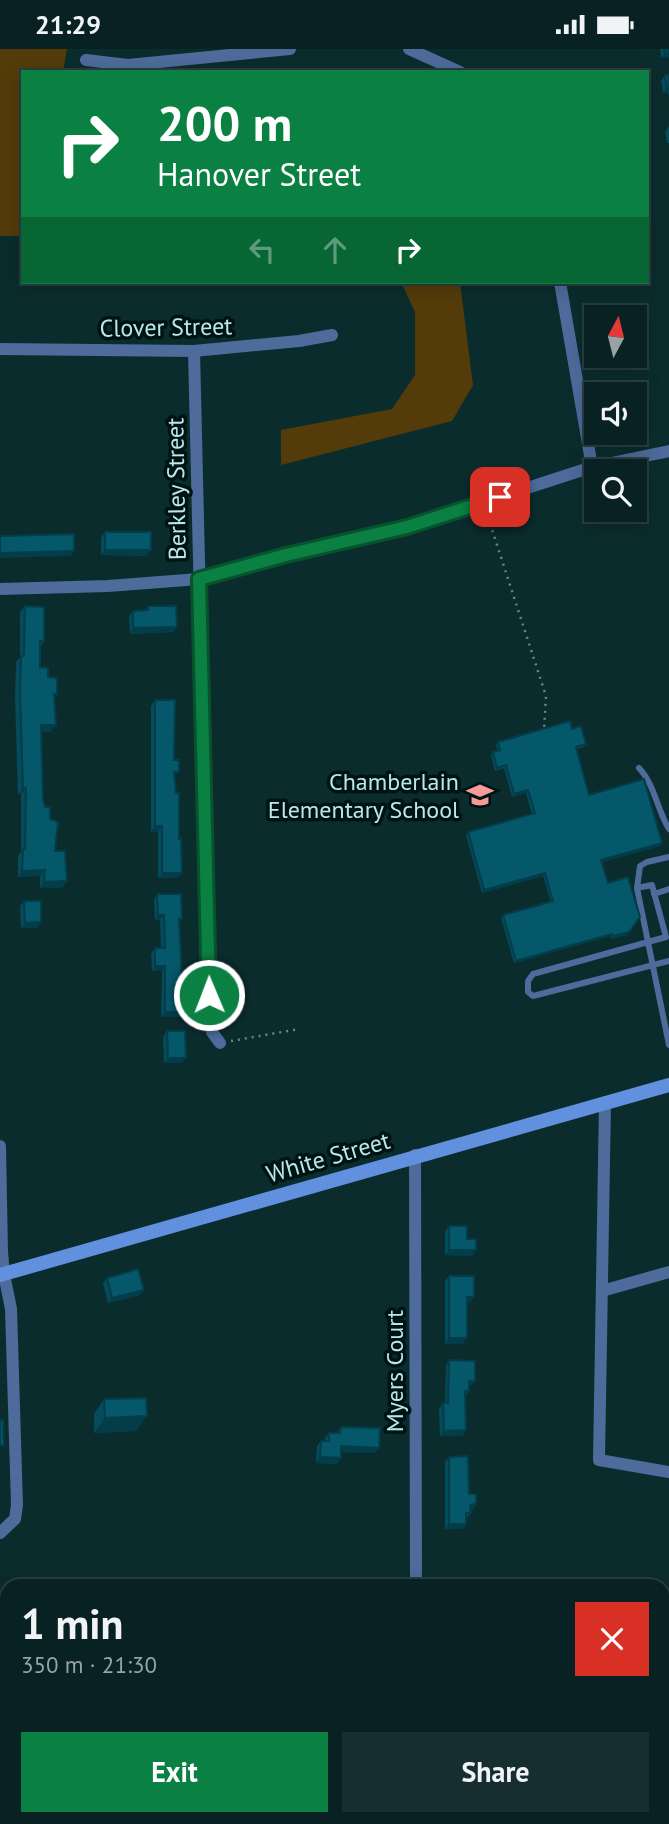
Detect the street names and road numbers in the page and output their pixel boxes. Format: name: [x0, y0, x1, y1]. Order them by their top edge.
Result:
street label: Clover Street: [99, 310, 233, 344]
street label: Berkley Street: [159, 417, 193, 561]
street label: White Street: [263, 1125, 393, 1189]
street label: Myers Court: [379, 1310, 410, 1432]

